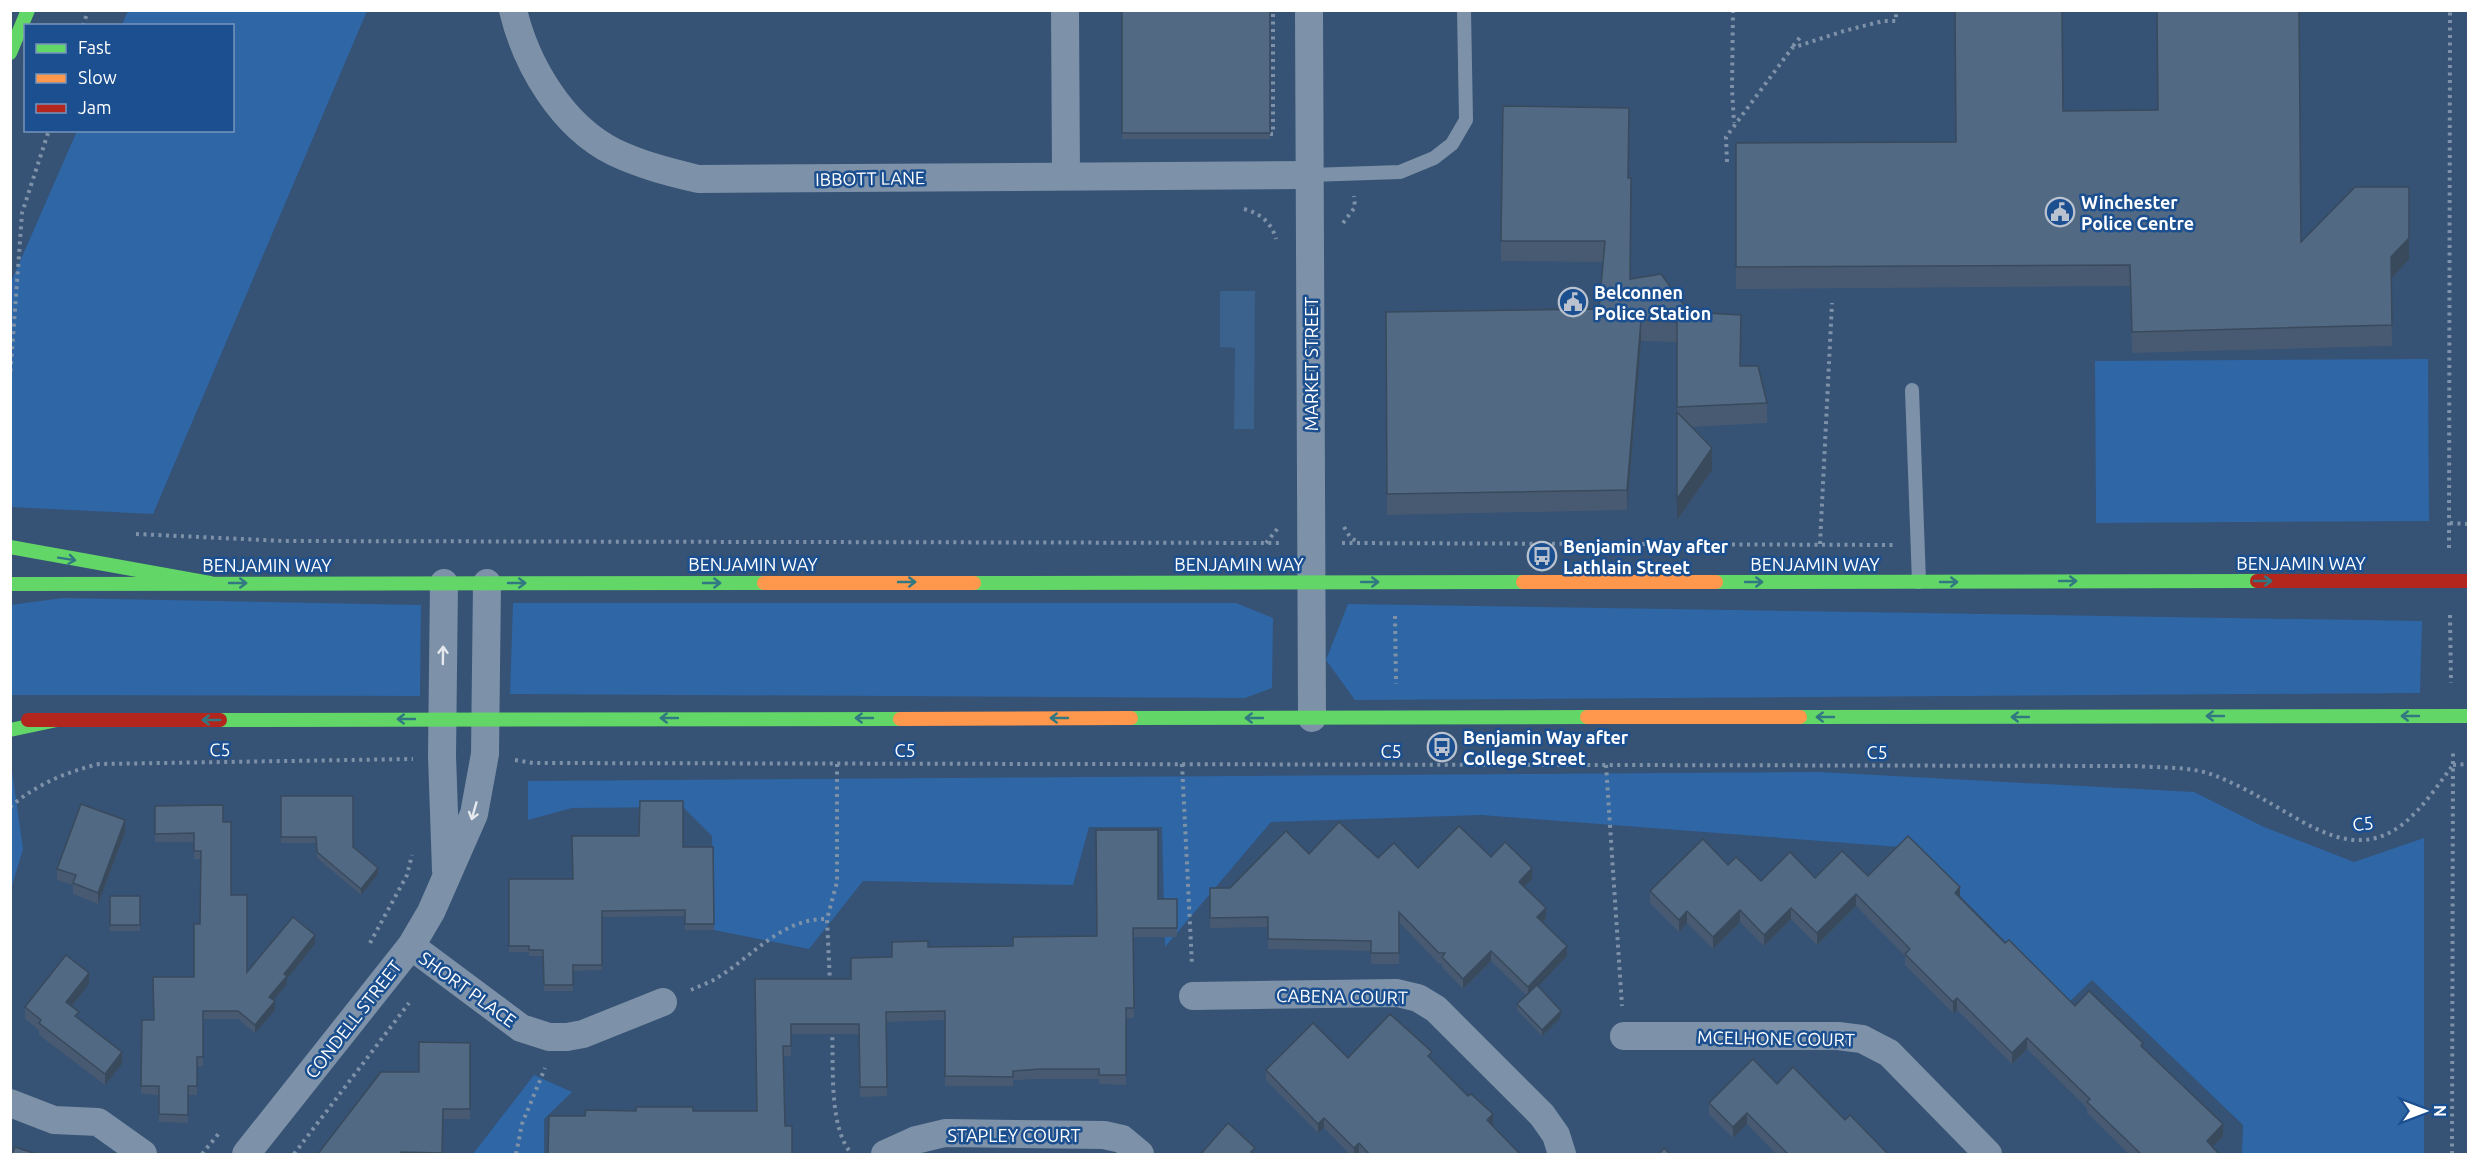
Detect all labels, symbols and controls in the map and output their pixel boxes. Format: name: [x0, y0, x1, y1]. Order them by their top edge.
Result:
legend: [24, 24, 234, 132]
text: Fast: [78, 37, 111, 57]
text: Slow: [78, 67, 117, 87]
text: Jam: [78, 97, 112, 117]
street label: IBBOTT LANE: [815, 167, 925, 189]
place label: Winchester Police Centre: [2081, 192, 2194, 233]
public building icon: Winchester Police Centre: [2044, 196, 2076, 228]
place label: Belconnen Police Station: [1594, 282, 1711, 323]
public building icon: Belconnen Police Station: [1557, 286, 1589, 318]
street label: MARKET STREET: [1301, 297, 1321, 431]
place label: Benjamin Way after Lathlain Street: [1563, 536, 1729, 577]
bus stop icon: Benjamin Way after Lathlain Street: [1526, 540, 1558, 572]
street label: BENJAMIN WAY: [2236, 553, 2366, 573]
one-way arrow: [57, 554, 77, 565]
street label: BENJAMIN WAY: [688, 554, 818, 574]
street label: BENJAMIN WAY: [1174, 554, 1304, 574]
street label: BENJAMIN WAY: [1750, 554, 1880, 574]
street label: BENJAMIN WAY: [202, 555, 332, 575]
one-way arrow: [2057, 575, 2077, 587]
one-way arrow: [2252, 575, 2272, 587]
one-way arrow: [897, 576, 917, 588]
one-way arrow: [1359, 576, 1379, 588]
one-way arrow: [1743, 576, 1763, 588]
one-way arrow: [1938, 576, 1958, 588]
one-way arrow: [228, 577, 248, 589]
one-way arrow: [507, 577, 527, 589]
one-way arrow: [702, 577, 722, 589]
one-way arrow: [437, 646, 449, 666]
one-way arrow: [2206, 710, 2226, 722]
one-way arrow: [2401, 710, 2421, 722]
one-way arrow: [1816, 711, 1836, 723]
one-way arrow: [2011, 711, 2031, 723]
one-way arrow: [659, 712, 679, 724]
one-way arrow: [854, 712, 874, 724]
one-way arrow: [1049, 712, 1069, 724]
one-way arrow: [1244, 712, 1264, 724]
one-way arrow: [397, 713, 417, 725]
one-way arrow: [202, 714, 222, 726]
place label: Benjamin Way after College Street: [1463, 727, 1629, 768]
bus stop icon: Benjamin Way after College Street: [1426, 731, 1458, 763]
street label: C5: [209, 739, 231, 759]
street label: C5: [894, 740, 916, 760]
street label: C5: [1380, 741, 1402, 761]
street label: C5: [1866, 742, 1888, 762]
one-way arrow: [468, 801, 479, 820]
street label: C5: [2351, 812, 2375, 834]
street label: SHORT PLACE: [416, 947, 520, 1031]
street label: CONDELL STREET: [301, 956, 405, 1082]
street label: CABENA COURT: [1276, 985, 1408, 1007]
street label: MCELHONE COURT: [1697, 1027, 1855, 1049]
north arrow: [2395, 1081, 2455, 1141]
text: N: [2431, 1105, 2449, 1117]
street label: STAPLEY COURT: [947, 1125, 1081, 1145]

